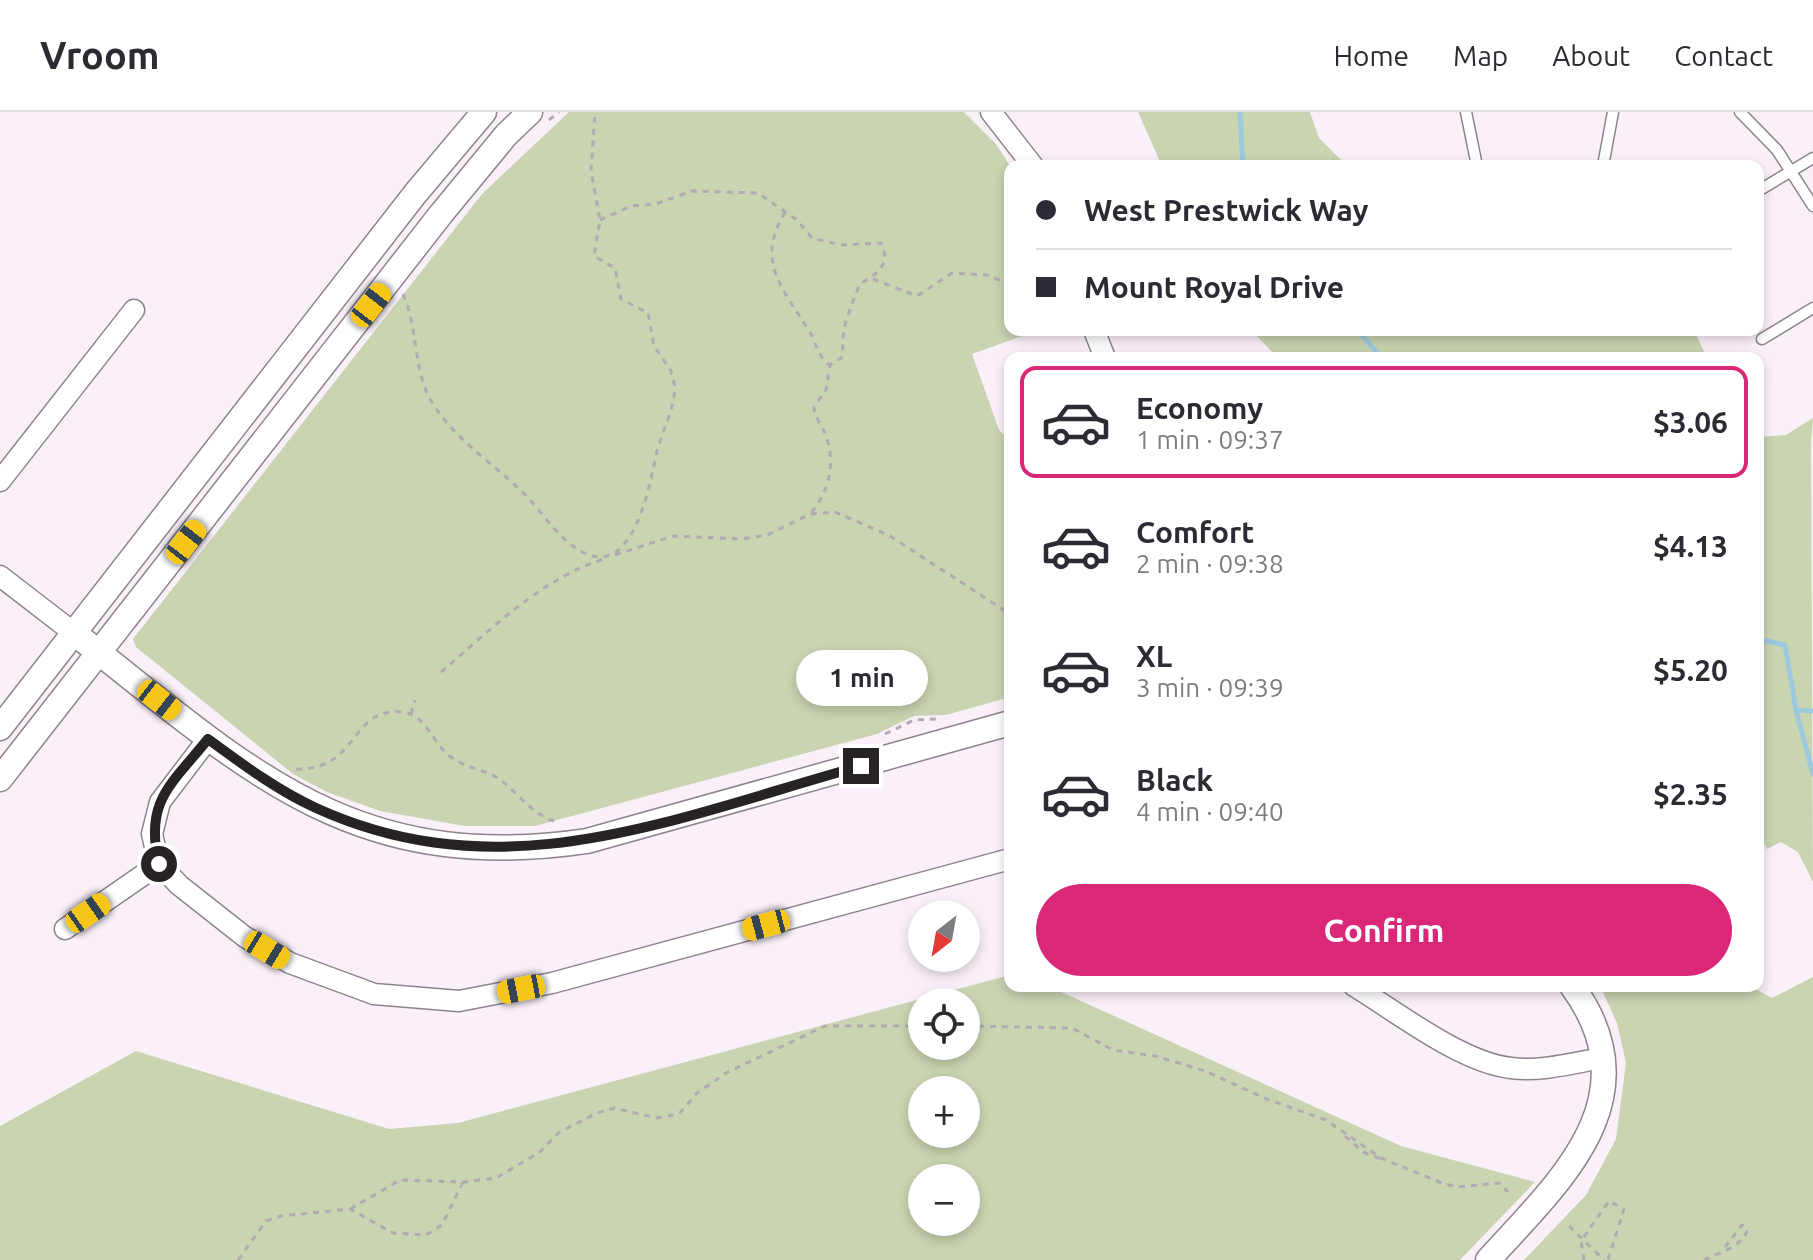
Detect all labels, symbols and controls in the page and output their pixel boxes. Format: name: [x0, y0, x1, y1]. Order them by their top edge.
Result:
text: Vroom: [40, 34, 160, 76]
text: Home: [1334, 40, 1409, 71]
text: Map: [1453, 40, 1508, 71]
text: About: [1552, 40, 1630, 71]
text: Contact: [1674, 40, 1773, 71]
text: West Prestwick Way: [1084, 193, 1368, 227]
text: Mount Royal Drive: [1084, 270, 1344, 304]
car: [347, 279, 395, 331]
icon: car: [1040, 386, 1112, 458]
text: Economy: [1136, 391, 1263, 425]
text: $3.06: [1653, 405, 1728, 439]
text: 1 min · 09:37: [1136, 425, 1284, 454]
icon: car: [1040, 510, 1112, 582]
text: Comfort: [1136, 515, 1254, 549]
car: [162, 516, 210, 568]
text: $4.13: [1653, 529, 1728, 563]
text: 2 min · 09:38: [1136, 549, 1284, 578]
icon: car: [1040, 634, 1112, 706]
text: XL: [1136, 639, 1172, 673]
callout: 1 min: [795, 650, 927, 706]
text: $5.20: [1653, 653, 1728, 687]
text: 1 min: [829, 663, 895, 692]
text: 3 min · 09:39: [1136, 673, 1284, 702]
car: [133, 676, 185, 724]
route end: [843, 748, 879, 784]
icon: car: [1040, 758, 1112, 830]
text: Black: [1136, 763, 1213, 797]
text: $2.35: [1653, 777, 1728, 811]
text: 4 min · 09:40: [1136, 797, 1284, 826]
route start: [141, 846, 177, 882]
button: Confirm: [1036, 884, 1732, 976]
car: [61, 889, 115, 937]
north arrow: [908, 900, 980, 972]
map controls: [908, 900, 980, 1236]
car: [740, 907, 792, 943]
car: [240, 927, 294, 973]
car: [495, 973, 547, 1005]
button: locate: [908, 988, 980, 1060]
button: +: [908, 1076, 980, 1148]
button: −: [908, 1164, 980, 1236]

